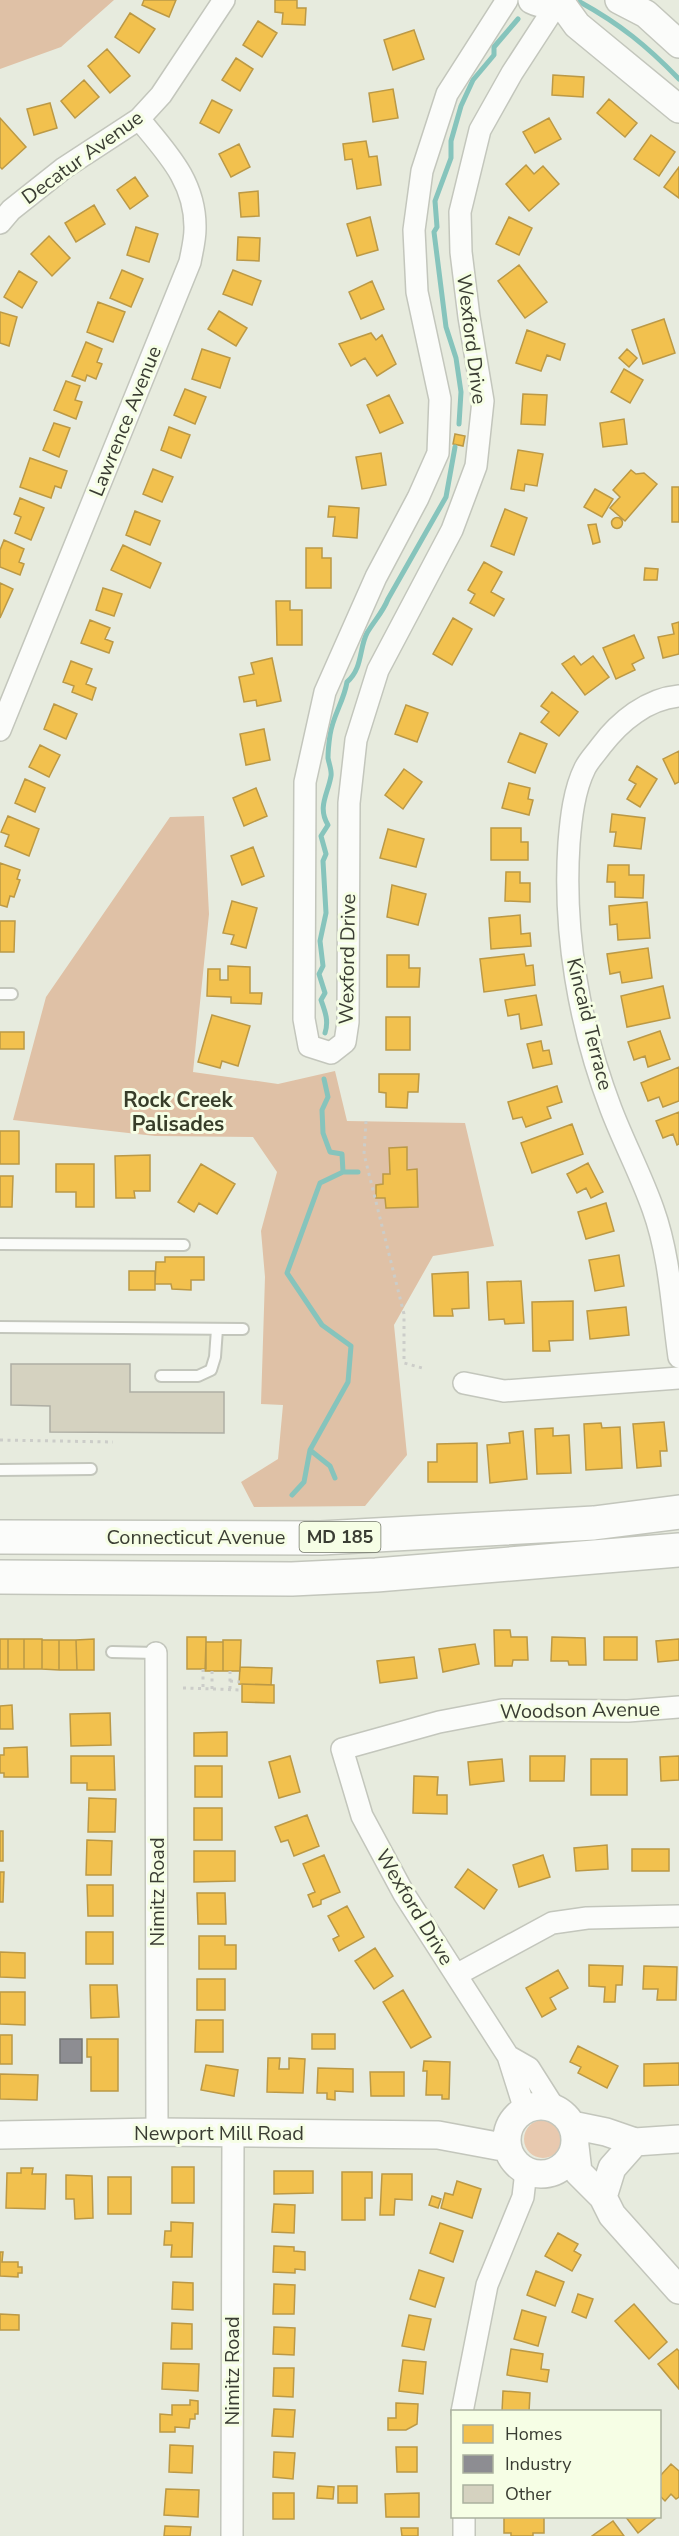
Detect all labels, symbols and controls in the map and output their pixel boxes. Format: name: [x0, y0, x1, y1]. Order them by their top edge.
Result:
street label: Decatur Avenue: [16, 104, 148, 211]
street label: Wexford Drive: [450, 273, 493, 406]
street label: Lawrence Avenue: [83, 342, 168, 500]
street label: Wexford Drive: [333, 893, 362, 1025]
street label: Kincaid Terrace: [560, 955, 619, 1093]
district label: Rock Creek Palisades: [123, 1086, 233, 1138]
road number: MD 185: [300, 1522, 380, 1552]
street label: Connecticut Avenue: [107, 1524, 285, 1551]
street label: Woodson Avenue: [500, 1696, 660, 1725]
street label: Nimitz Road: [144, 1837, 171, 1947]
street label: Wexford Drive: [369, 1844, 460, 1970]
street label: Newport Mill Road: [134, 2120, 304, 2147]
street label: Nimitz Road: [219, 2316, 246, 2426]
legend: [451, 2410, 661, 2518]
text: Homes: [505, 2422, 562, 2446]
text: Industry: [505, 2452, 572, 2476]
text: Other: [505, 2482, 552, 2506]

